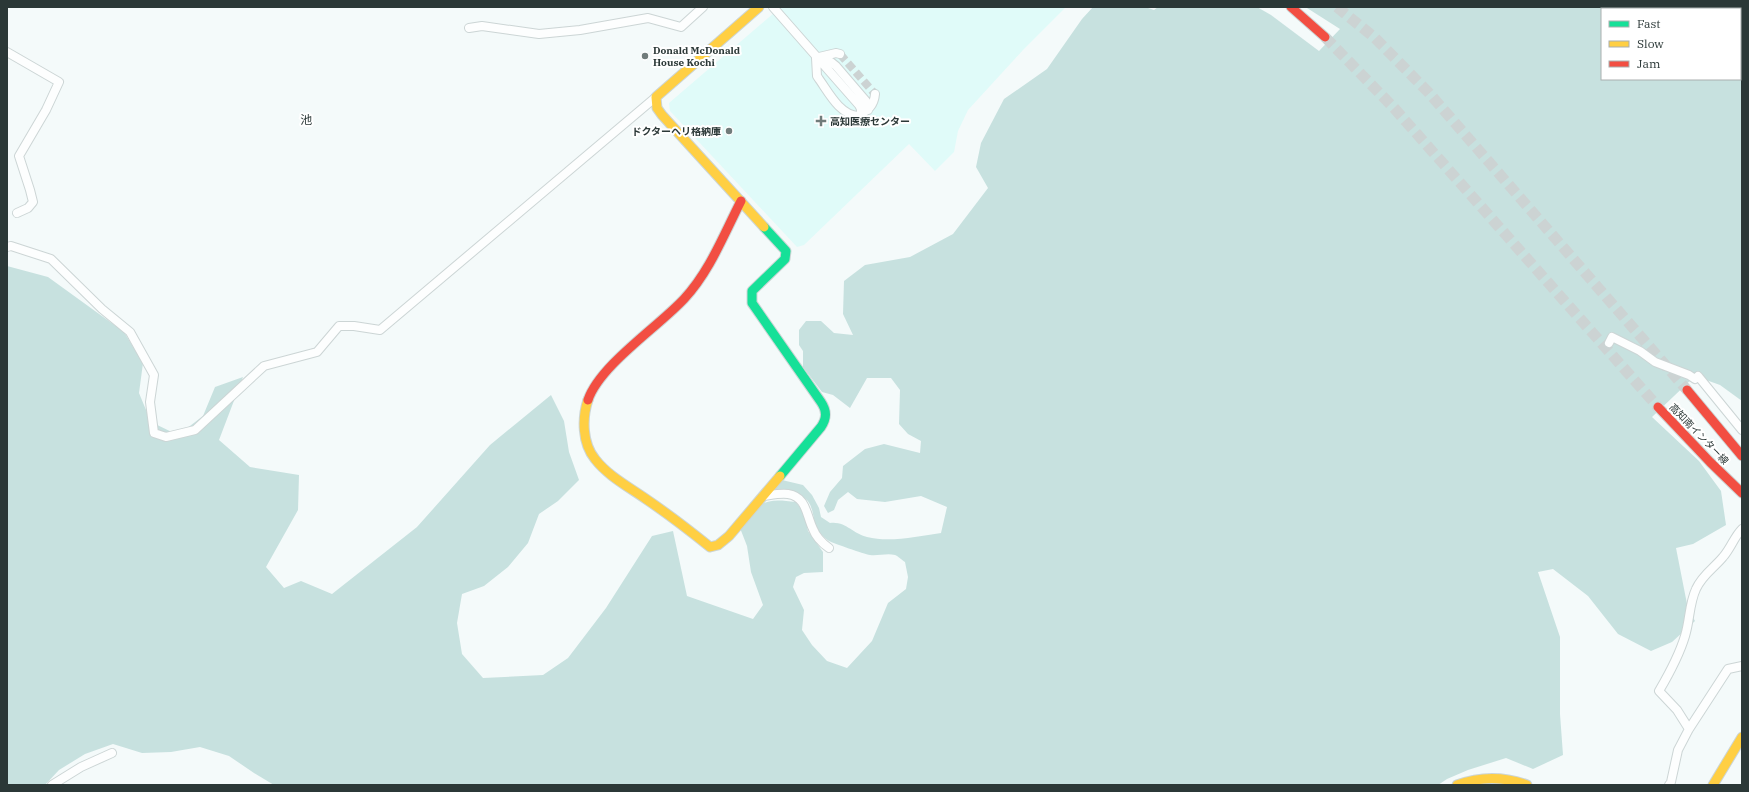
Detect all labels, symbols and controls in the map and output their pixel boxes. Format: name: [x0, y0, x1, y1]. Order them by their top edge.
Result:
legend: [1601, 8, 1741, 80]
text: Fast: [1637, 16, 1661, 31]
text: Slow: [1637, 36, 1664, 51]
place label: Donald McDonald House Kochi: [653, 44, 741, 69]
marker: Donald McDonald House Kochi: [640, 51, 650, 61]
text: Jam: [1637, 56, 1661, 71]
district label: 池: [300, 112, 312, 127]
marker: 高知医療センター: [815, 115, 827, 127]
place label: 高知医療センター: [830, 115, 910, 128]
place label: ドクターヘリ格納庫: [631, 125, 721, 138]
marker: ドクターヘリ格納庫: [724, 126, 734, 136]
street label: 高知南インター線: [1667, 401, 1731, 467]

